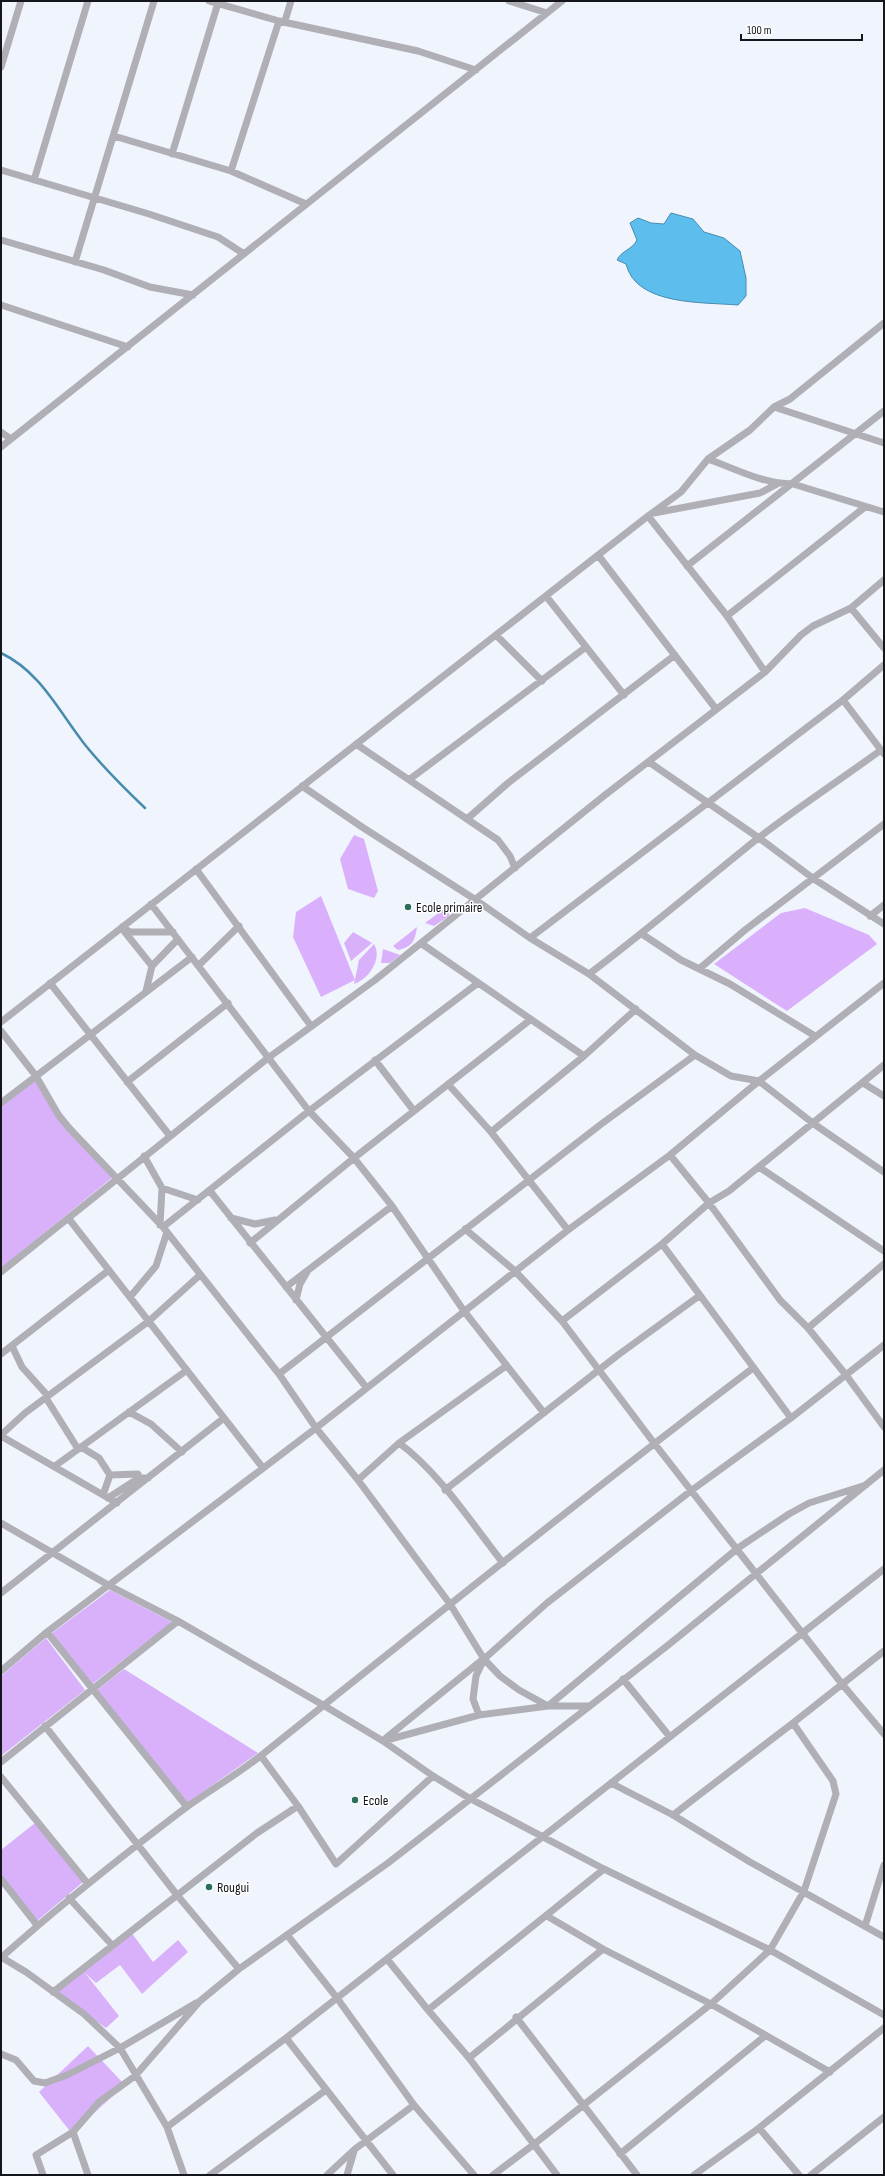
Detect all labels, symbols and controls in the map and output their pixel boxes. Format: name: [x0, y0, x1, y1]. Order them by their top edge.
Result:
scale bar: [741, 16, 862, 42]
text: 100 m: [747, 23, 772, 38]
place label: Ecole primaire: [416, 899, 482, 916]
marker: Ecole primaire: [403, 902, 413, 912]
place label: Ecole: [363, 1792, 388, 1809]
marker: Ecole: [350, 1795, 360, 1805]
place label: Rougui: [217, 1879, 249, 1896]
marker: Rougui: [204, 1882, 214, 1892]

